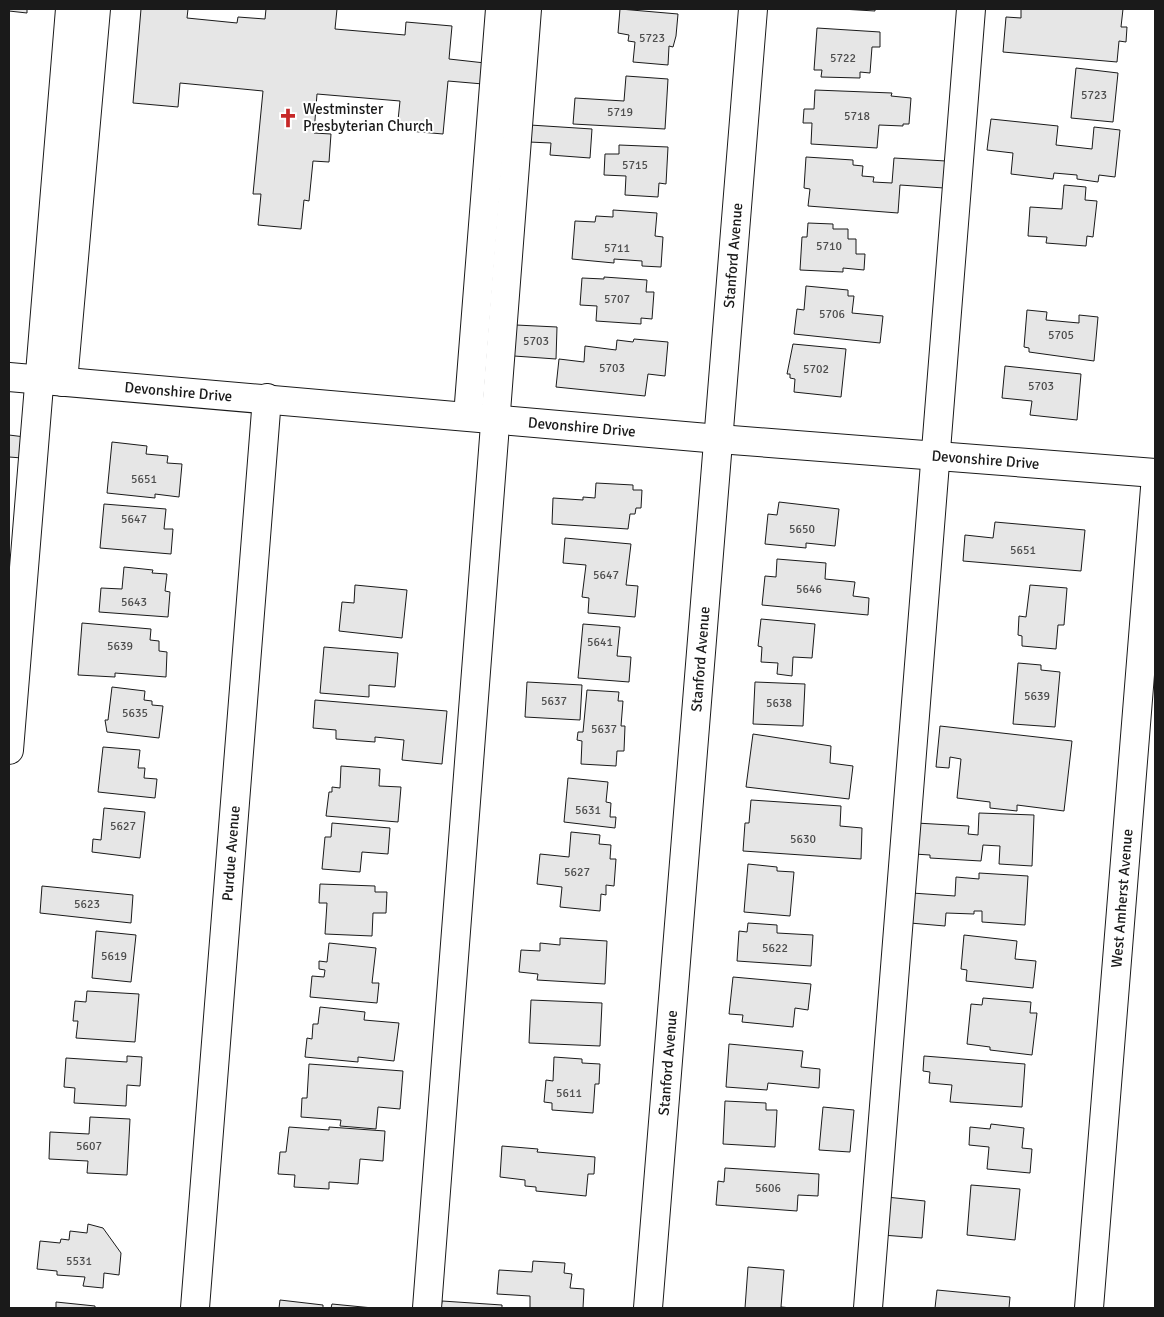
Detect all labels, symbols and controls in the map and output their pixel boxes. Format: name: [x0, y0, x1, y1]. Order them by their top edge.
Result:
house number: 5723: [639, 31, 665, 46]
house number: 5722: [830, 51, 856, 66]
house number: 5723: [1081, 88, 1107, 103]
place label: Westminster Presbyterian Church: [303, 100, 433, 135]
house number: 5719: [607, 105, 633, 120]
church icon: Westminster Presbyterian Church: [277, 107, 299, 129]
house number: 5718: [844, 109, 870, 124]
house number: 5715: [622, 158, 648, 173]
street label: Stanford Avenue: [720, 202, 746, 309]
house number: 5710: [816, 239, 842, 254]
house number: 5711: [604, 241, 630, 256]
house number: 5707: [604, 292, 630, 307]
house number: 5706: [819, 307, 845, 322]
house number: 5705: [1048, 328, 1074, 343]
house number: 5703: [523, 334, 549, 349]
house number: 5703: [599, 361, 625, 376]
house number: 5702: [803, 362, 829, 377]
street label: Devonshire Drive: [124, 378, 233, 405]
house number: 5703: [1028, 379, 1054, 394]
street label: Devonshire Drive: [527, 413, 636, 441]
street label: Devonshire Drive: [931, 447, 1040, 473]
house number: 5651: [131, 472, 157, 487]
house number: 5647: [121, 512, 147, 527]
house number: 5650: [789, 522, 815, 537]
house number: 5651: [1010, 543, 1036, 558]
house number: 5647: [593, 568, 619, 583]
house number: 5646: [796, 582, 822, 597]
house number: 5643: [121, 595, 147, 610]
street label: Stanford Avenue: [687, 606, 714, 713]
house number: 5641: [587, 635, 613, 650]
house number: 5639: [107, 639, 133, 654]
house number: 5639: [1024, 689, 1050, 704]
house number: 5637: [541, 694, 567, 709]
house number: 5638: [766, 696, 792, 711]
house number: 5635: [122, 706, 148, 721]
house number: 5637: [591, 722, 617, 737]
house number: 5631: [575, 803, 601, 818]
street label: Purdue Avenue: [218, 805, 244, 902]
house number: 5627: [110, 819, 136, 834]
street label: West Amherst Avenue: [1107, 828, 1137, 968]
house number: 5630: [790, 832, 816, 847]
house number: 5627: [564, 865, 590, 880]
house number: 5623: [74, 897, 100, 912]
house number: 5622: [762, 941, 788, 956]
house number: 5619: [101, 949, 127, 964]
street label: Stanford Avenue: [655, 1009, 681, 1116]
house number: 5611: [556, 1086, 582, 1101]
house number: 5607: [76, 1139, 102, 1154]
house number: 5606: [755, 1181, 781, 1196]
house number: 5531: [66, 1254, 92, 1269]

